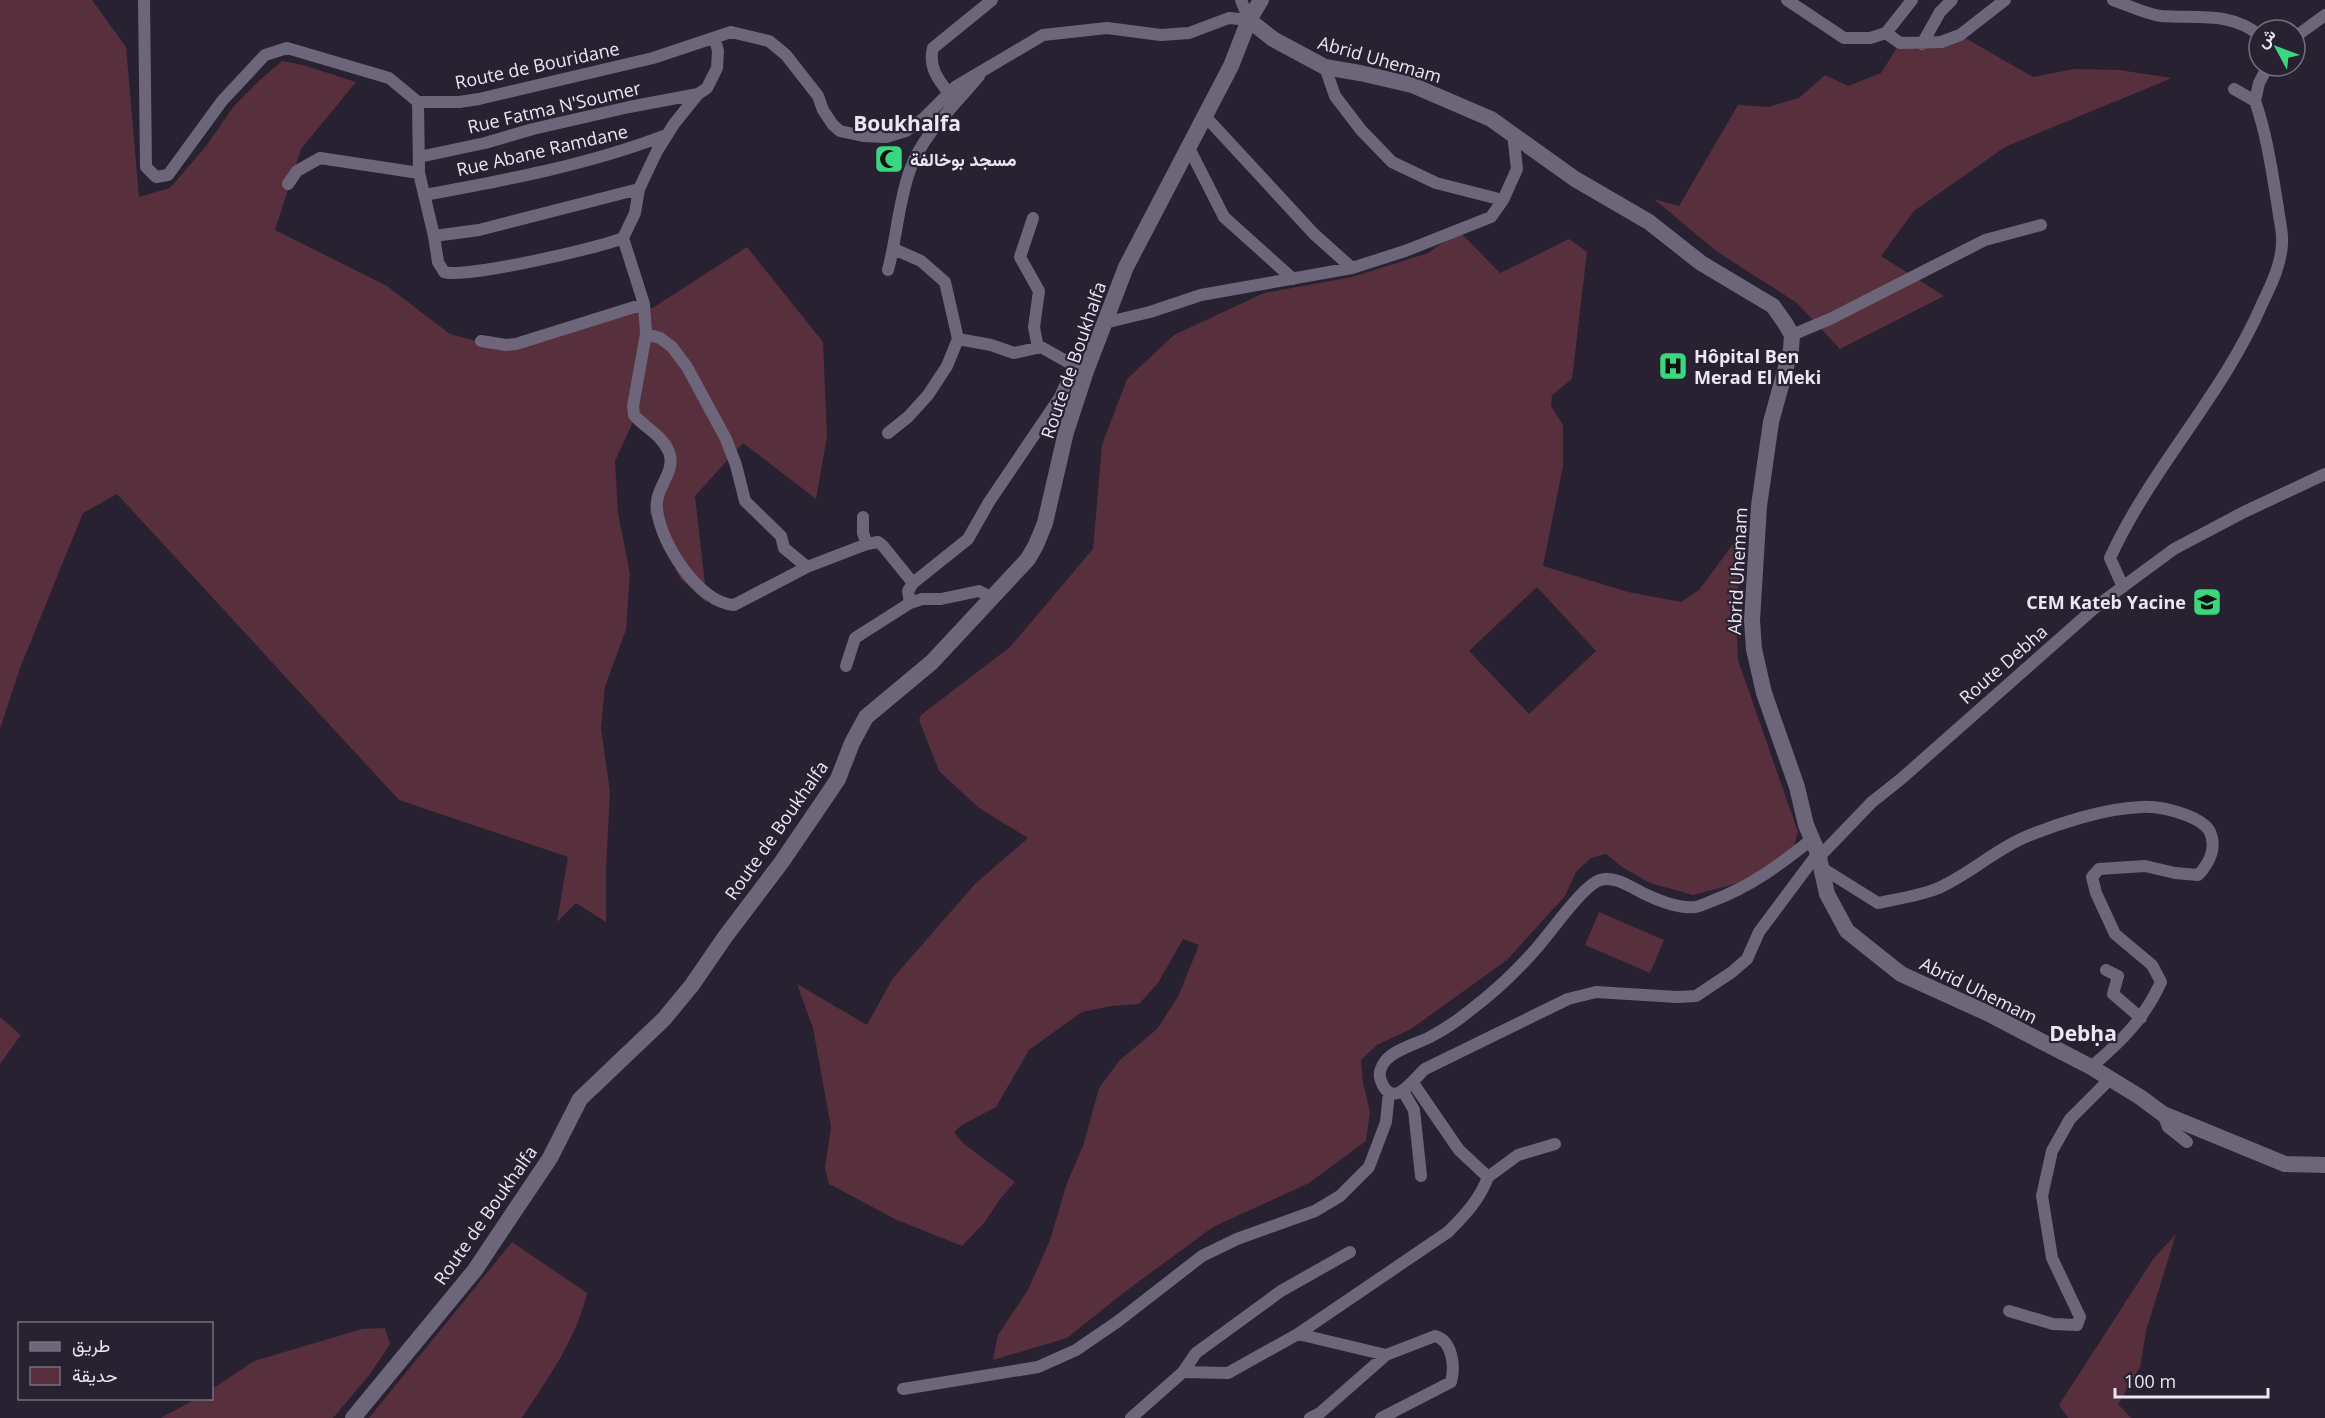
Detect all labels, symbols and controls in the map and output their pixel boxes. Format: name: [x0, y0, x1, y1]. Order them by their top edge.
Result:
north arrow: [2247, 18, 2307, 78]
text: ش: [2251, 24, 2280, 53]
street label: Abrid Uhemam: [1315, 30, 1445, 88]
street label: Route de Bouridane: [453, 36, 621, 94]
street label: Rue Fatma N'Soumer: [465, 75, 644, 139]
district label: Boukhalfa: [853, 109, 961, 137]
street label: Rue Abane Ramdane: [454, 119, 630, 181]
mosque icon: مسجد بوخالفة: [873, 143, 905, 175]
place label: مسجد بوخالفة: [910, 147, 1017, 171]
street label: Route de Boukhalfa: [1035, 278, 1111, 442]
place label: Hôpital Ben Merad El Meki: [1694, 344, 1821, 389]
hospital icon: Hôpital Ben Merad El Meki: [1657, 350, 1689, 382]
street label: Abrid Uhemam: [1722, 507, 1752, 635]
school or university icon: CEM Kateb Yacine: [2191, 586, 2223, 618]
place label: CEM Kateb Yacine: [2026, 590, 2186, 614]
street label: Route Debha: [1954, 619, 2052, 709]
street label: Route de Boukhalfa: [719, 756, 833, 904]
street label: Abrid Uhemam: [1916, 951, 2042, 1029]
district label: Debḥa: [2049, 1019, 2117, 1047]
street label: Route de Boukhalfa: [428, 1141, 542, 1289]
legend: [18, 1322, 213, 1400]
text: طريق: [72, 1333, 110, 1357]
scale bar: [2115, 1361, 2268, 1399]
text: حديقة: [72, 1363, 118, 1387]
text: 100 m: [2124, 1369, 2176, 1393]

